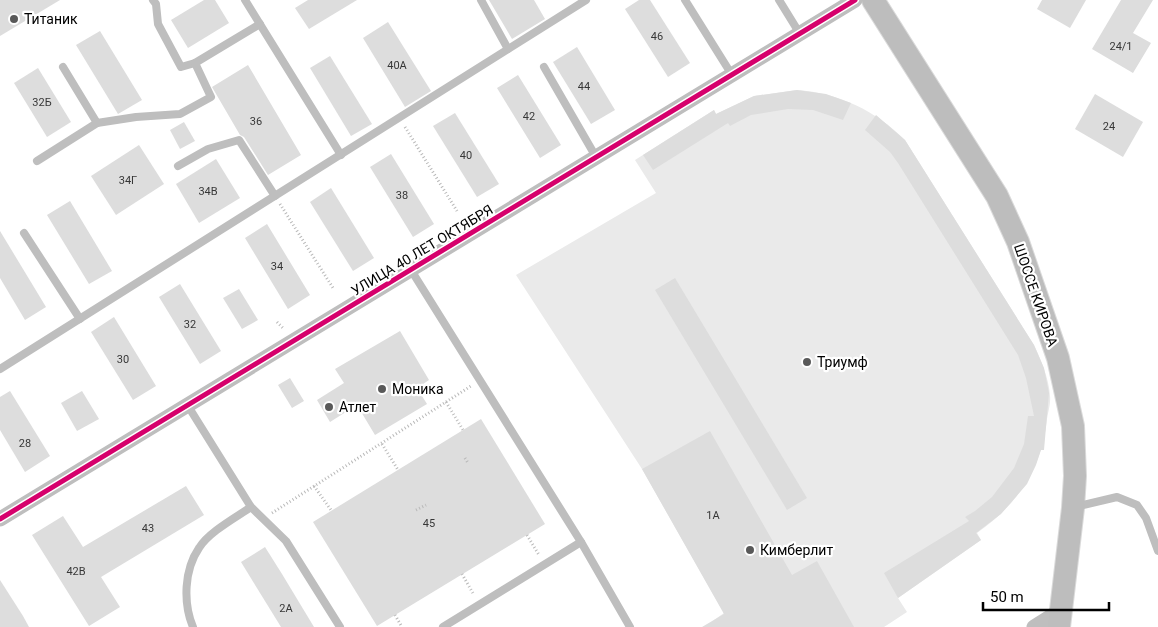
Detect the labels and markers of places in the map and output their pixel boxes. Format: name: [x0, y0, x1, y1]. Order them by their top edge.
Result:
place label: Титаник: [24, 11, 78, 27]
marker: Титаник: [8, 13, 20, 25]
place label: Триумф: [817, 354, 868, 370]
marker: Триумф: [801, 356, 813, 368]
place label: Моника: [392, 381, 444, 397]
marker: Моника: [376, 383, 388, 395]
place label: Атлет: [339, 399, 376, 415]
marker: Атлет: [323, 401, 335, 413]
place label: Кимберлит: [760, 542, 833, 558]
marker: Кимберлит: [744, 544, 756, 556]

